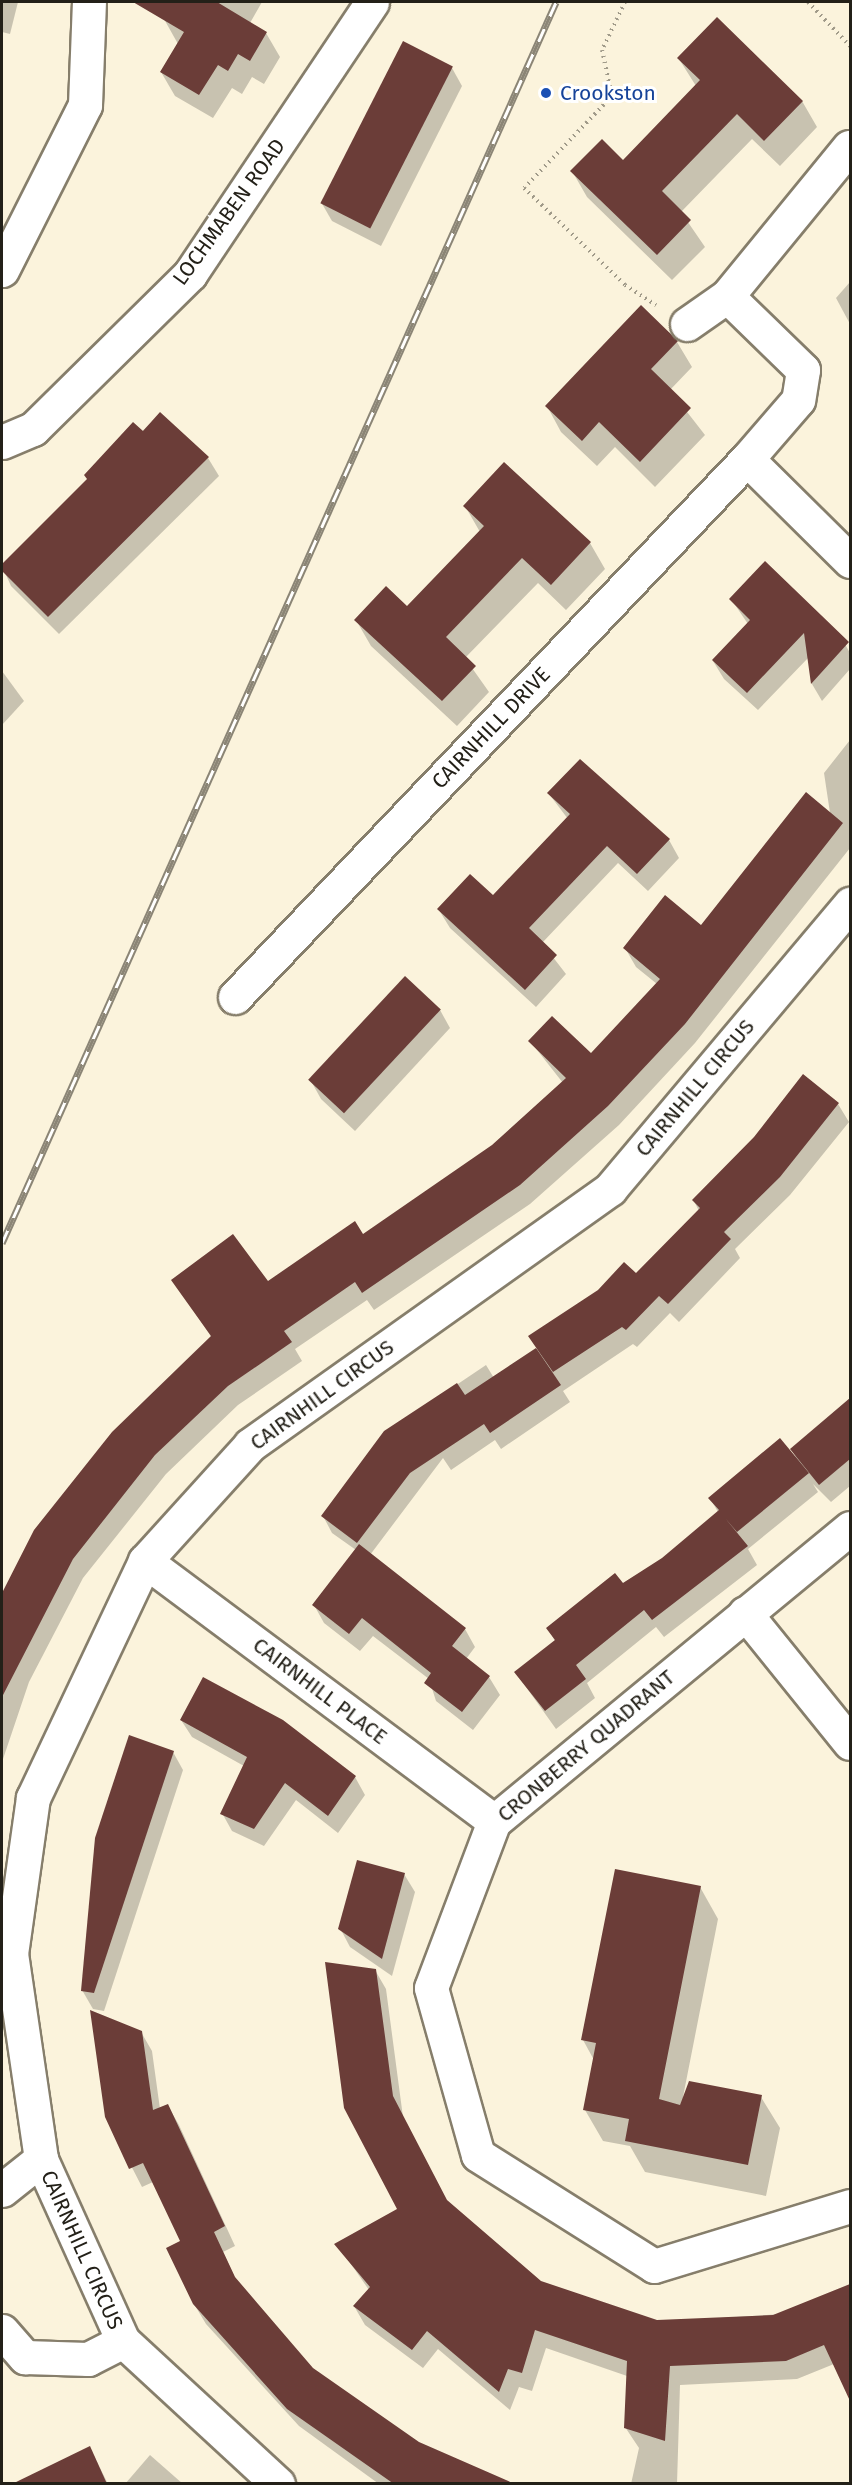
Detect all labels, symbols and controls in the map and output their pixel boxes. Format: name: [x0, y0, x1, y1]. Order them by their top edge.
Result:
place label: Crookston: [560, 80, 656, 106]
marker: Crookston: [537, 84, 555, 102]
street label: LOCHMABEN ROAD: [167, 134, 291, 290]
street label: CAIRNHILL DRIVE: [427, 662, 555, 794]
street label: CAIRNHILL CIRCUS: [630, 1014, 760, 1162]
street label: CAIRNHILL CIRCUS: [245, 1334, 399, 1456]
street label: CAIRNHILL PLACE: [248, 1632, 392, 1750]
street label: CRONBERRY QUADRANT: [493, 1665, 679, 1827]
street label: CAIRNHILL CIRCUS: [36, 2167, 128, 2333]

